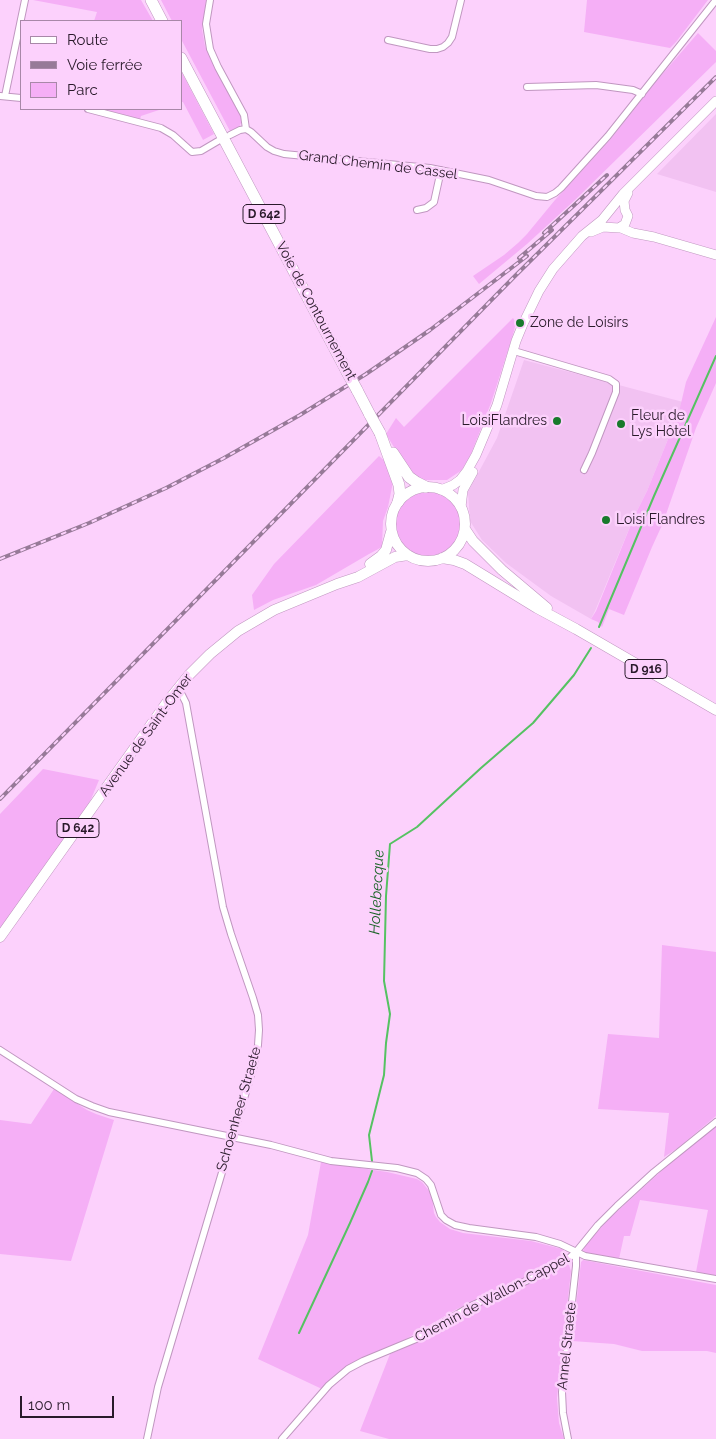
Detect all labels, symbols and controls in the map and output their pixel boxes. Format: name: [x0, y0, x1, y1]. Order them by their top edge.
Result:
legend: [20, 20, 182, 110]
text: Route: [67, 31, 108, 49]
text: Voie ferrée: [67, 56, 142, 74]
text: Parc: [67, 81, 98, 99]
street label: Grand Chemin de Cassel: [298, 147, 458, 183]
road number: D 642: [243, 204, 285, 223]
street label: Voie de Contournement: [272, 239, 360, 383]
place label: Zone de Loisirs: [530, 315, 628, 331]
marker: Zone de Loisirs: [514, 317, 526, 329]
place label: Fleur de Lys Hôtel: [631, 408, 691, 441]
place label: LoisiFlandres: [462, 413, 547, 429]
marker: LoisiFlandres: [551, 415, 563, 427]
marker: Fleur de Lys Hôtel: [615, 418, 627, 430]
place label: Loisi Flandres: [616, 512, 705, 528]
marker: Loisi Flandres: [600, 514, 612, 526]
road number: D 916: [625, 660, 667, 679]
street label: Avenue de Saint-Omer: [96, 670, 196, 800]
road number: D 642: [57, 818, 99, 838]
water label: Hollebecque: [366, 849, 388, 935]
street label: Schoenheer Straete: [213, 1045, 265, 1173]
street label: Chemin de Wallon-Cappel: [412, 1250, 572, 1346]
street label: Annel Straete: [554, 1301, 580, 1391]
scale bar: [22, 1386, 116, 1418]
text: 100 m: [28, 1396, 70, 1414]

